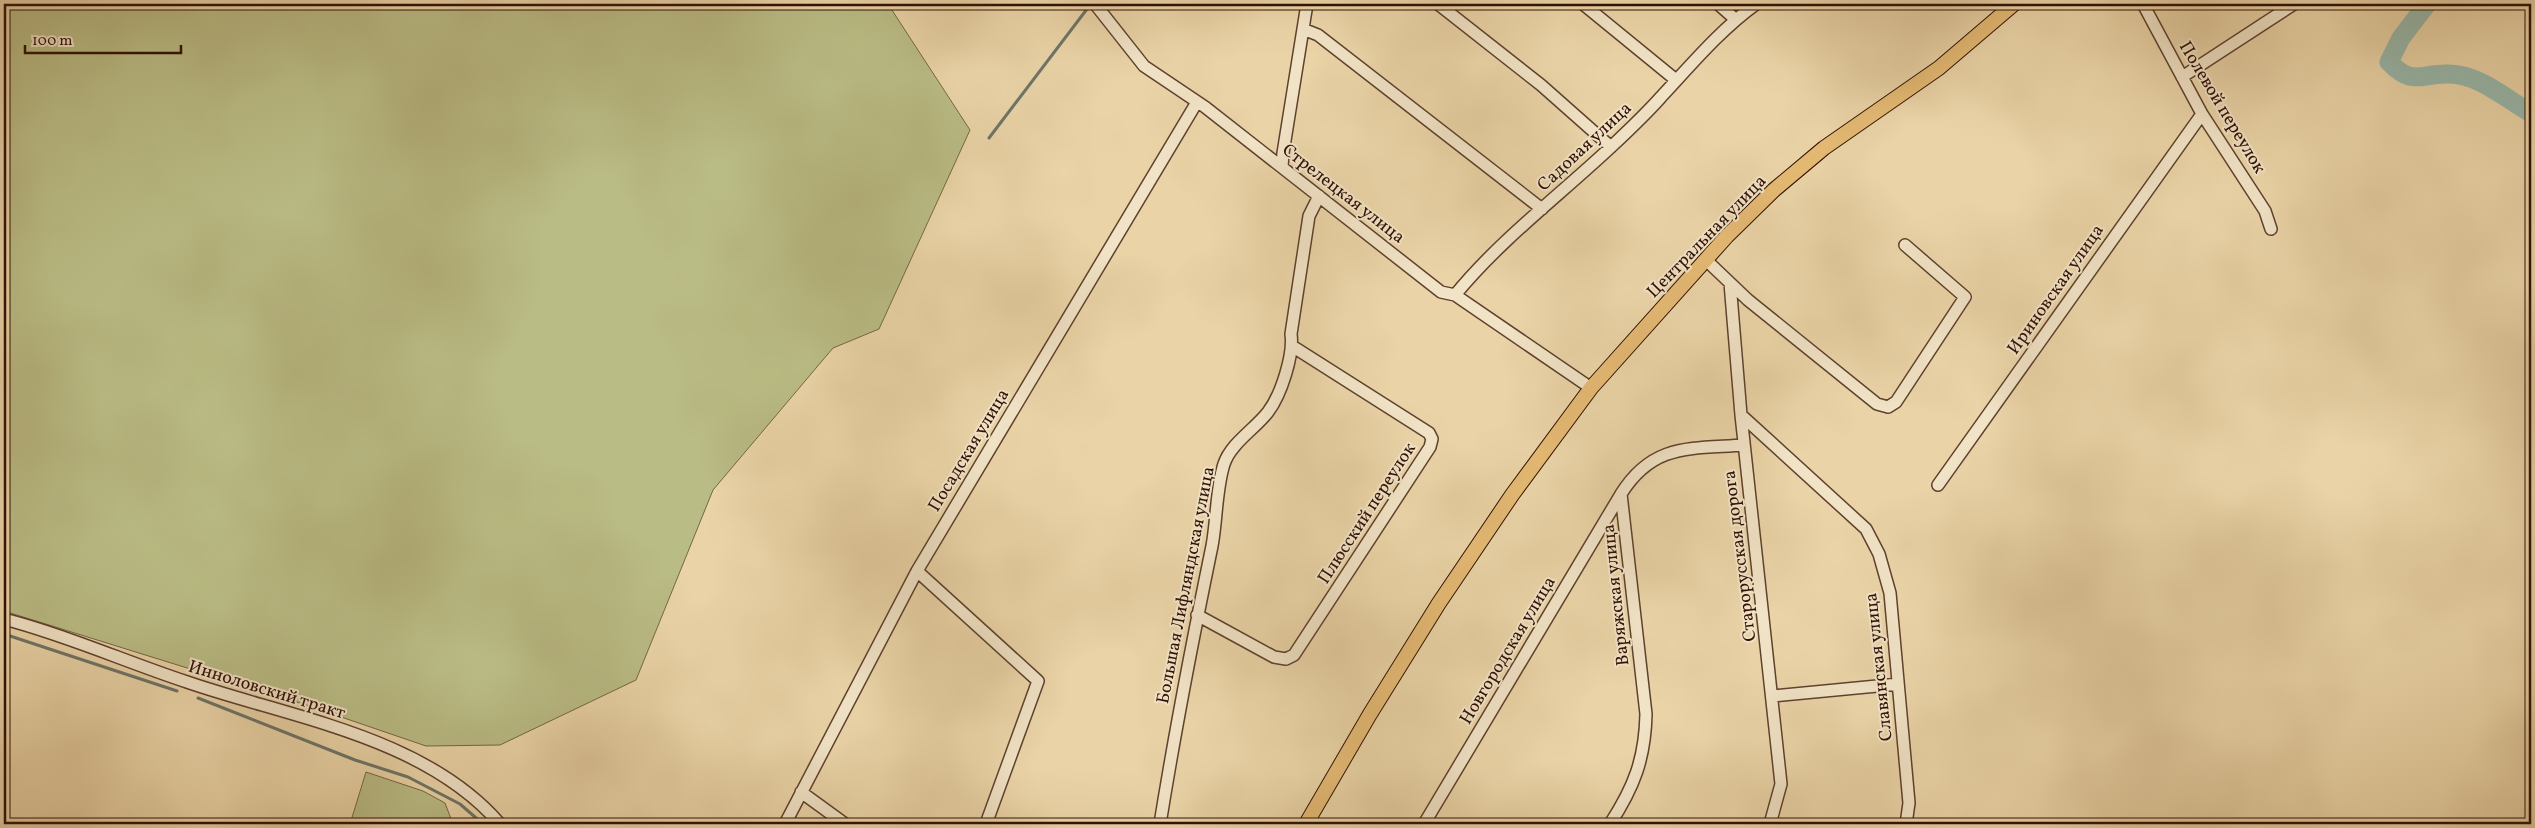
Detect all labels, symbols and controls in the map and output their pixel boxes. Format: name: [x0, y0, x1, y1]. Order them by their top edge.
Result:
scale bar: [25, 22, 181, 54]
text: 100 m: [32, 31, 72, 52]
street label: Полевой переулок: [2172, 37, 2271, 179]
street label: Садовая улица: [1532, 97, 1638, 198]
street label: Стрелецкая улица: [1276, 138, 1410, 250]
street label: Центральная улица: [1641, 170, 1773, 304]
street label: Ириновская улица: [2002, 220, 2111, 360]
street label: Посадская улица: [923, 385, 1016, 517]
street label: Плюсский переулок: [1312, 438, 1423, 589]
street label: Большая Лифляндская улица: [1151, 464, 1222, 706]
street label: Старорусская дорога: [1718, 469, 1763, 643]
street label: Варяжская улица: [1597, 523, 1636, 667]
street label: Новгородская улица: [1454, 572, 1562, 730]
street label: Славянская улица: [1859, 591, 1900, 742]
street label: Инноловский тракт: [185, 655, 348, 726]

